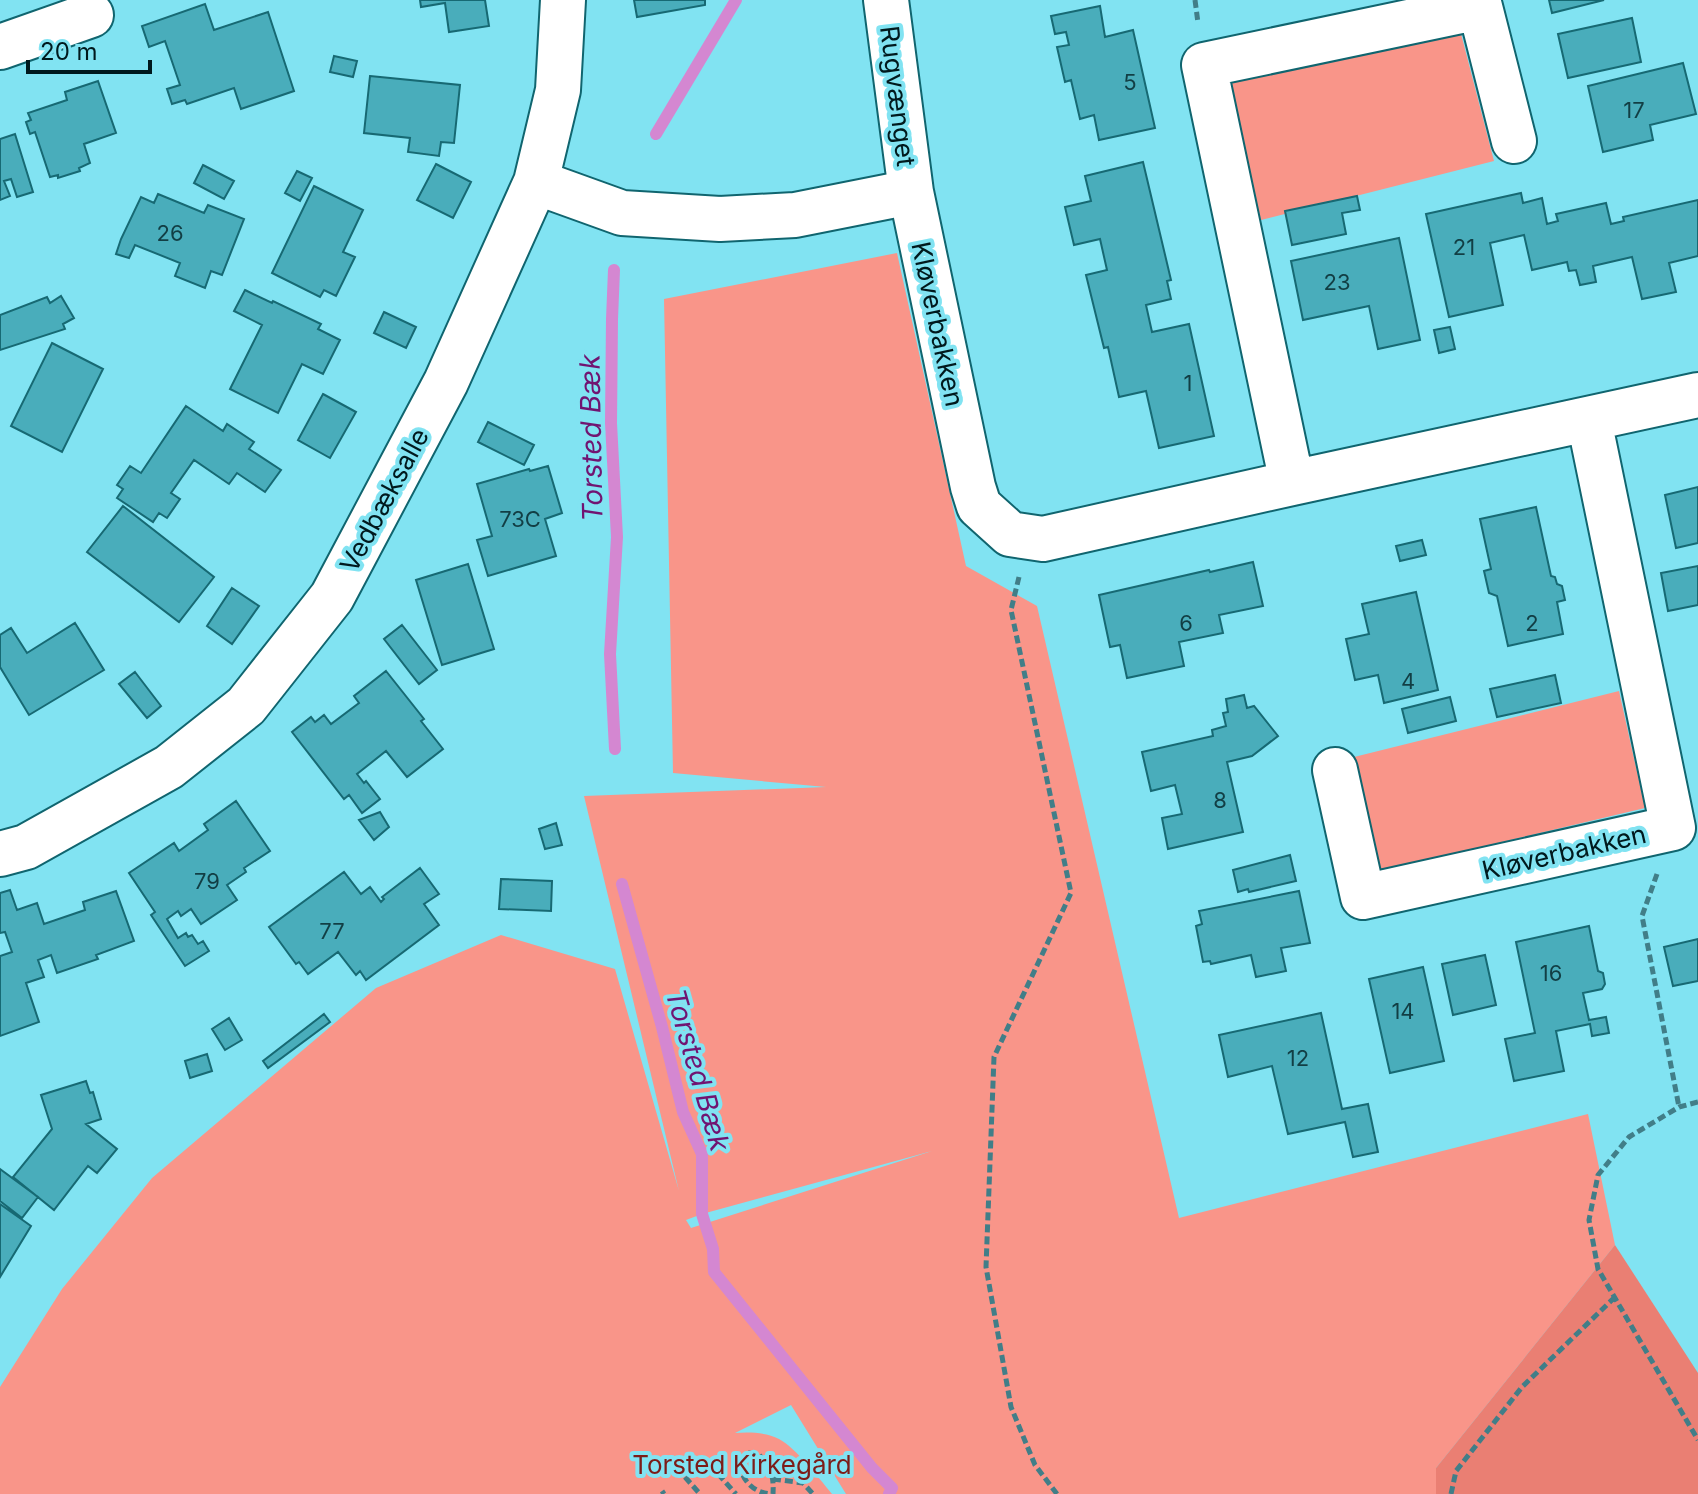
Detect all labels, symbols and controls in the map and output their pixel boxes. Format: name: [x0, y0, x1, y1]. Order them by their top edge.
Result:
scale bar: [28, 24, 150, 74]
street label: Rugvænget: [874, 24, 922, 168]
text: 20 m: [40, 37, 98, 66]
house number: 5: [1123, 69, 1137, 95]
house number: 17: [1623, 97, 1645, 123]
house number: 26: [156, 220, 184, 246]
house number: 21: [1453, 234, 1475, 260]
street label: Kløverbakken: [905, 239, 971, 409]
house number: 23: [1323, 269, 1351, 295]
water label: Torsted Bæk: [573, 353, 609, 522]
house number: 1: [1184, 370, 1192, 396]
street label: Vedbæksalle: [333, 423, 435, 577]
house number: 73C: [499, 506, 541, 532]
house number: 6: [1179, 610, 1193, 636]
house number: 2: [1525, 610, 1539, 636]
house number: 4: [1401, 668, 1415, 694]
house number: 8: [1213, 787, 1227, 813]
street label: Kløverbakken: [1479, 818, 1649, 886]
house number: 79: [194, 868, 220, 894]
house number: 77: [319, 918, 345, 944]
house number: 16: [1540, 960, 1562, 986]
water label: Torsted Bæk: [659, 985, 738, 1156]
house number: 14: [1391, 998, 1415, 1024]
house number: 12: [1287, 1045, 1309, 1071]
park label: Torsted Kirkegård: [632, 1449, 852, 1480]

